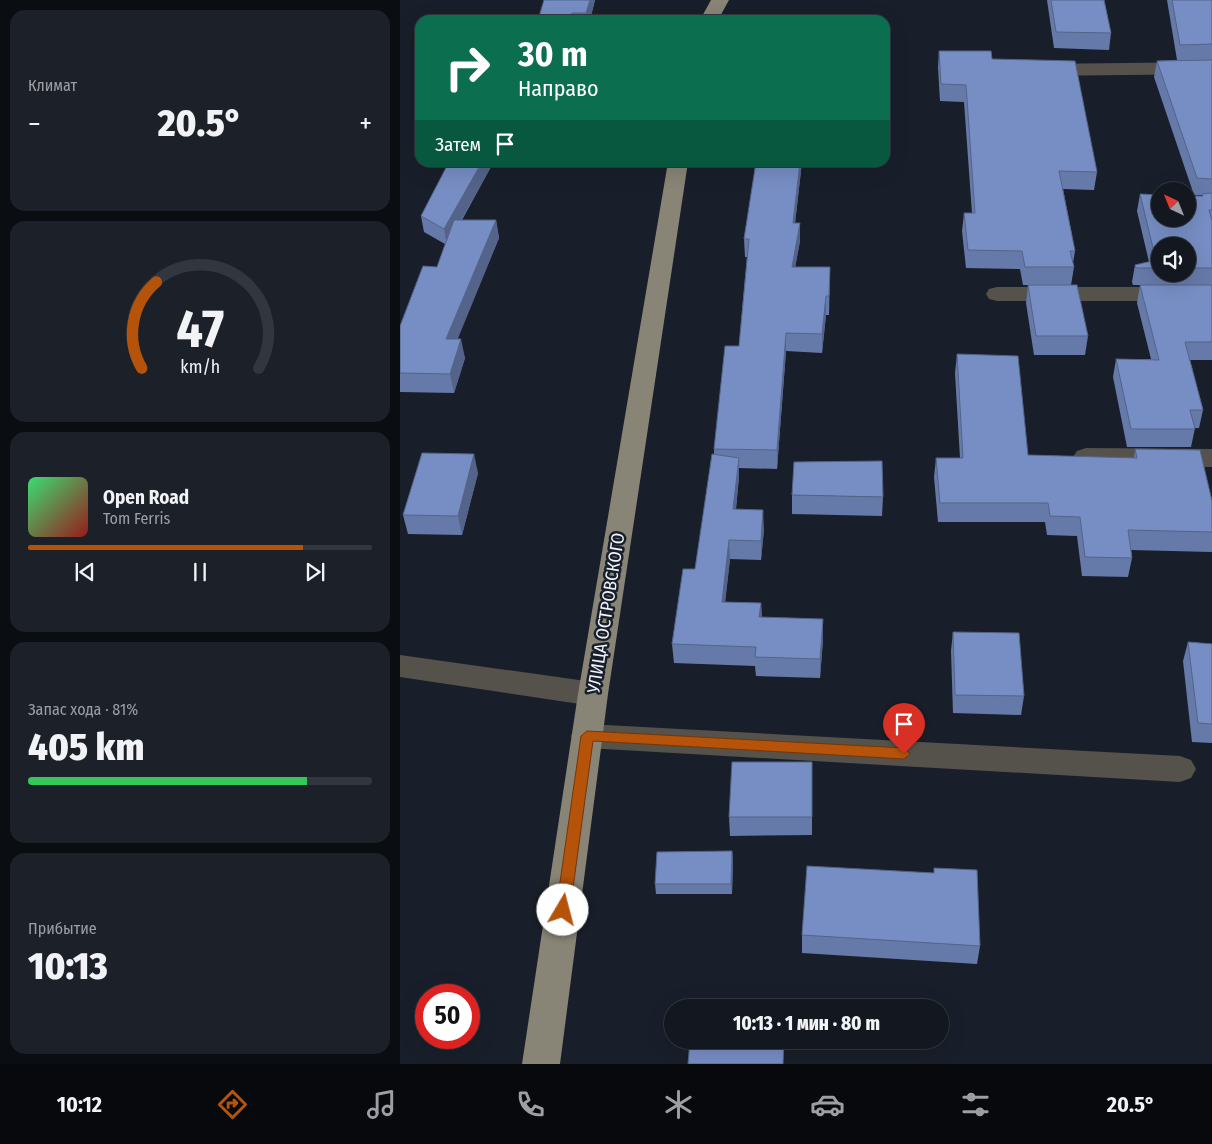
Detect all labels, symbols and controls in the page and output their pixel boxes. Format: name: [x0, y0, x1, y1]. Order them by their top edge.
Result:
text: 30 m: [518, 33, 588, 75]
icon: right: [435, 35, 500, 100]
text: Направо: [518, 75, 599, 102]
text: Климат: [28, 76, 77, 95]
text: 20.5°: [158, 100, 242, 146]
text: −: [28, 107, 41, 140]
text: +: [359, 107, 372, 140]
icon: arrive: [491, 130, 519, 158]
text: Затем: [435, 133, 481, 156]
north arrow: [1151, 182, 1196, 228]
map controls: [1151, 182, 1196, 282]
button: sound: [1151, 237, 1196, 282]
text: 47: [176, 298, 224, 361]
text: km/h: [180, 356, 220, 378]
text: Open Road: [103, 486, 189, 509]
text: Tom Ferris: [103, 509, 170, 528]
street label: УЛИЦА ОСТРОВСКОГО: [582, 531, 630, 696]
icon: previous: [71, 558, 99, 586]
icon: pause: [186, 558, 214, 586]
icon: next: [301, 558, 329, 586]
text: Запас хода · 81%: [28, 700, 138, 719]
pin: [883, 703, 925, 754]
icon: arrive: [890, 710, 918, 738]
text: 405 km: [28, 724, 144, 770]
position arrow: [536, 883, 588, 935]
text: Прибытие: [28, 919, 97, 938]
text: 10:13: [28, 943, 108, 989]
speed limit sign: 50: [415, 984, 480, 1049]
text: 10:13 · 1 мин · 80 m: [733, 1012, 880, 1035]
icon: directions: [215, 1087, 250, 1122]
icon: music: [364, 1087, 399, 1122]
icon: phone: [513, 1087, 548, 1122]
icon: climate: [661, 1087, 696, 1122]
icon: car: [810, 1087, 845, 1122]
icon: filters: [958, 1087, 993, 1122]
text: 10:12: [57, 1091, 102, 1118]
text: 20.5°: [1107, 1091, 1155, 1118]

